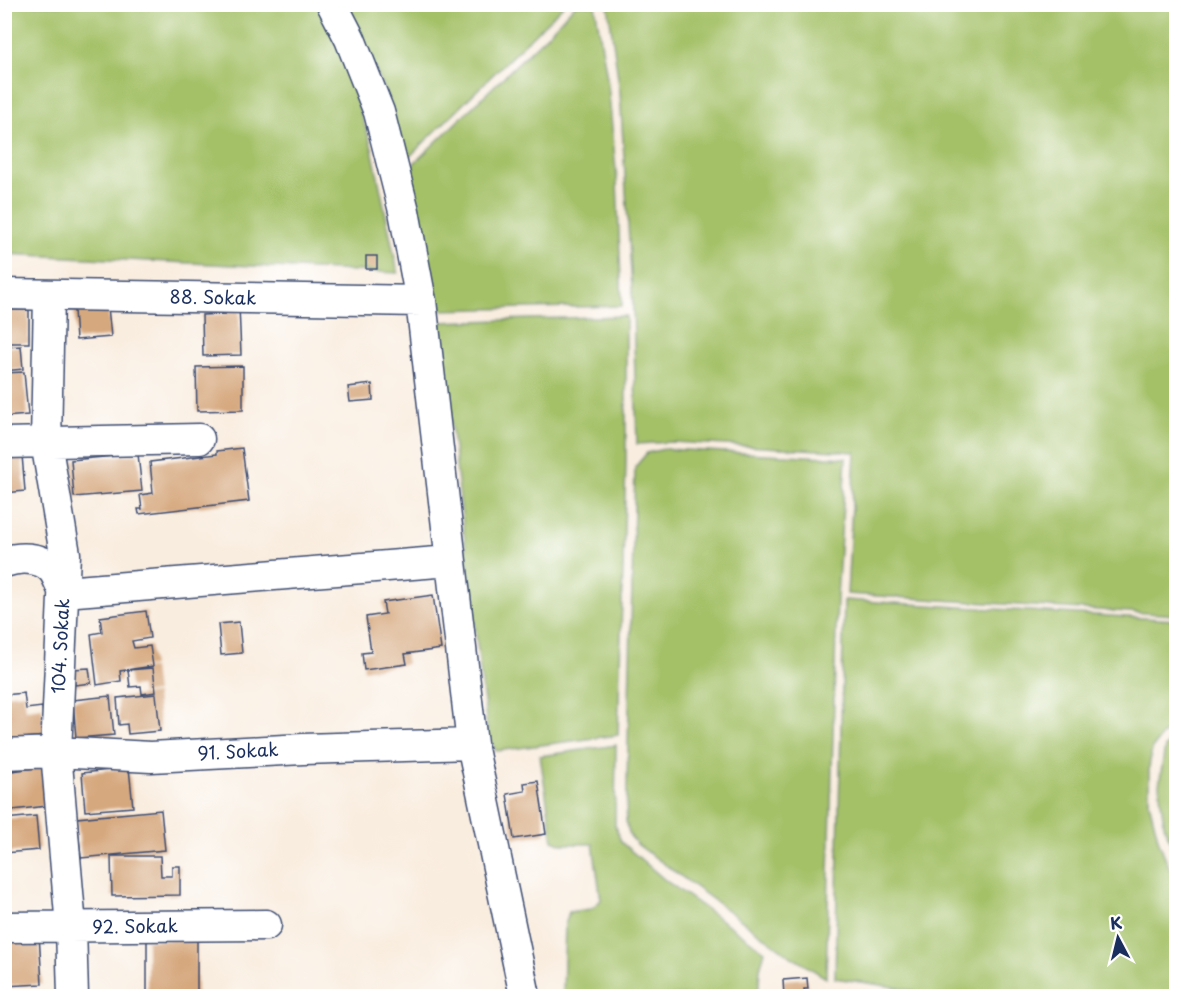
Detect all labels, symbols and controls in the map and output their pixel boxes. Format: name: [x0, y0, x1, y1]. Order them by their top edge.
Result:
street label: 88. Sokak: [169, 282, 257, 311]
street label: 104. Sokak: [44, 598, 75, 694]
street label: 91. Sokak: [197, 735, 279, 766]
north arrow: [1088, 908, 1148, 968]
text: K: [1109, 909, 1124, 935]
street label: 92. Sokak: [92, 911, 178, 940]

